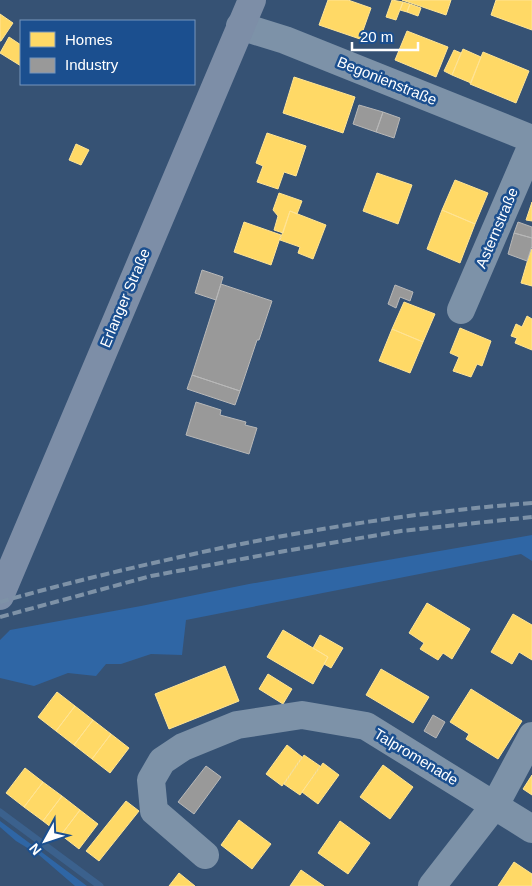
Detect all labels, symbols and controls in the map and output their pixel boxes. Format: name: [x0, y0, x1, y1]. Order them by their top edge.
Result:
legend: [20, 20, 195, 85]
scale bar: [352, 20, 418, 52]
text: 20 m: [360, 28, 393, 45]
text: Homes: [65, 31, 113, 48]
street label: Begonienstraße: [335, 53, 439, 108]
text: Industry: [65, 56, 119, 73]
street label: Asternstraße: [472, 185, 521, 271]
street label: Erlanger Straße: [96, 246, 153, 350]
street label: Talpromenade: [371, 725, 461, 788]
north arrow: [20, 816, 70, 866]
text: N: [26, 840, 44, 858]

